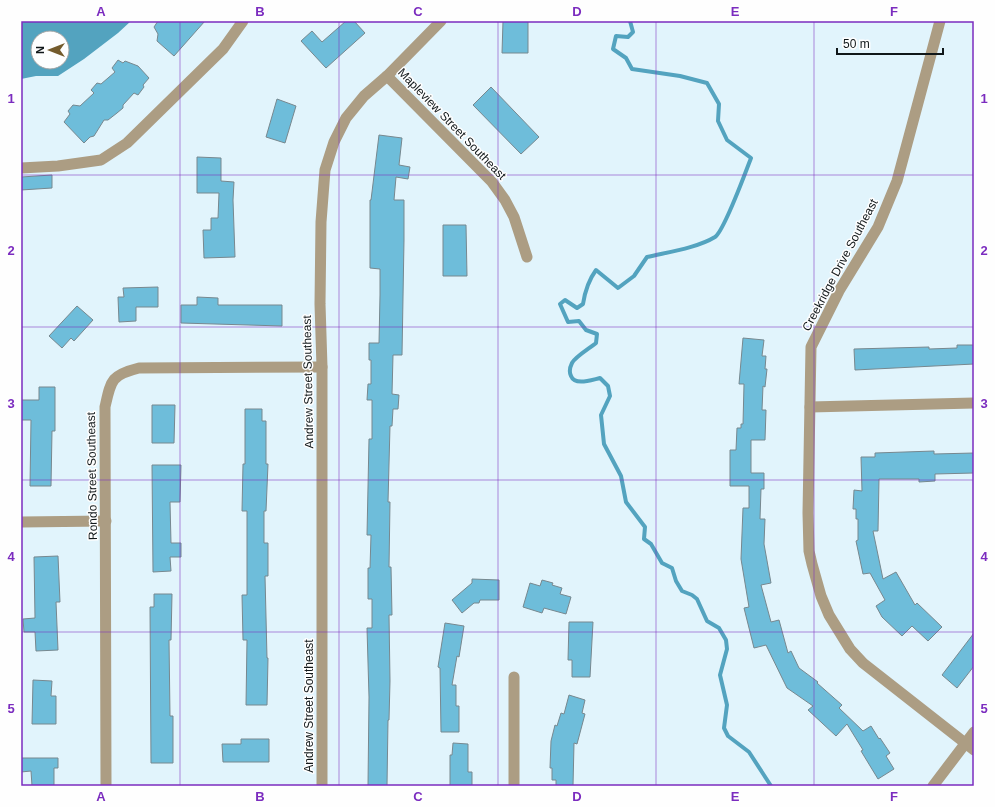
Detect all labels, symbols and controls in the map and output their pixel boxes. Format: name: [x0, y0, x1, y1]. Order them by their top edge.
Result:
text: A: [96, 4, 106, 19]
text: B: [255, 4, 265, 19]
text: C: [413, 4, 423, 19]
text: D: [572, 4, 582, 19]
text: E: [731, 4, 740, 19]
text: F: [890, 4, 898, 19]
north arrow: [30, 30, 70, 70]
scale bar: [837, 30, 943, 56]
text: 50 m: [843, 37, 870, 51]
text: N: [34, 46, 46, 54]
street label: Mapleview Street Southeast: [395, 65, 509, 183]
text: 1: [7, 91, 15, 106]
text: 1: [980, 91, 988, 106]
street label: Creekridge Drive Southeast: [799, 196, 881, 333]
text: 2: [7, 243, 15, 258]
text: 2: [980, 243, 988, 258]
street label: Andrew Street Southeast: [300, 315, 316, 449]
text: 3: [7, 396, 15, 411]
text: 3: [980, 396, 988, 411]
street label: Rondo Street Southeast: [84, 411, 100, 540]
text: 4: [7, 549, 15, 564]
text: 4: [980, 549, 988, 564]
street label: Andrew Street Southeast: [302, 639, 316, 773]
text: 5: [7, 701, 15, 716]
text: 5: [980, 701, 988, 716]
text: A: [96, 789, 106, 804]
text: B: [255, 789, 265, 804]
text: C: [413, 789, 423, 804]
text: D: [572, 789, 582, 804]
text: E: [731, 789, 740, 804]
text: F: [890, 789, 898, 804]

